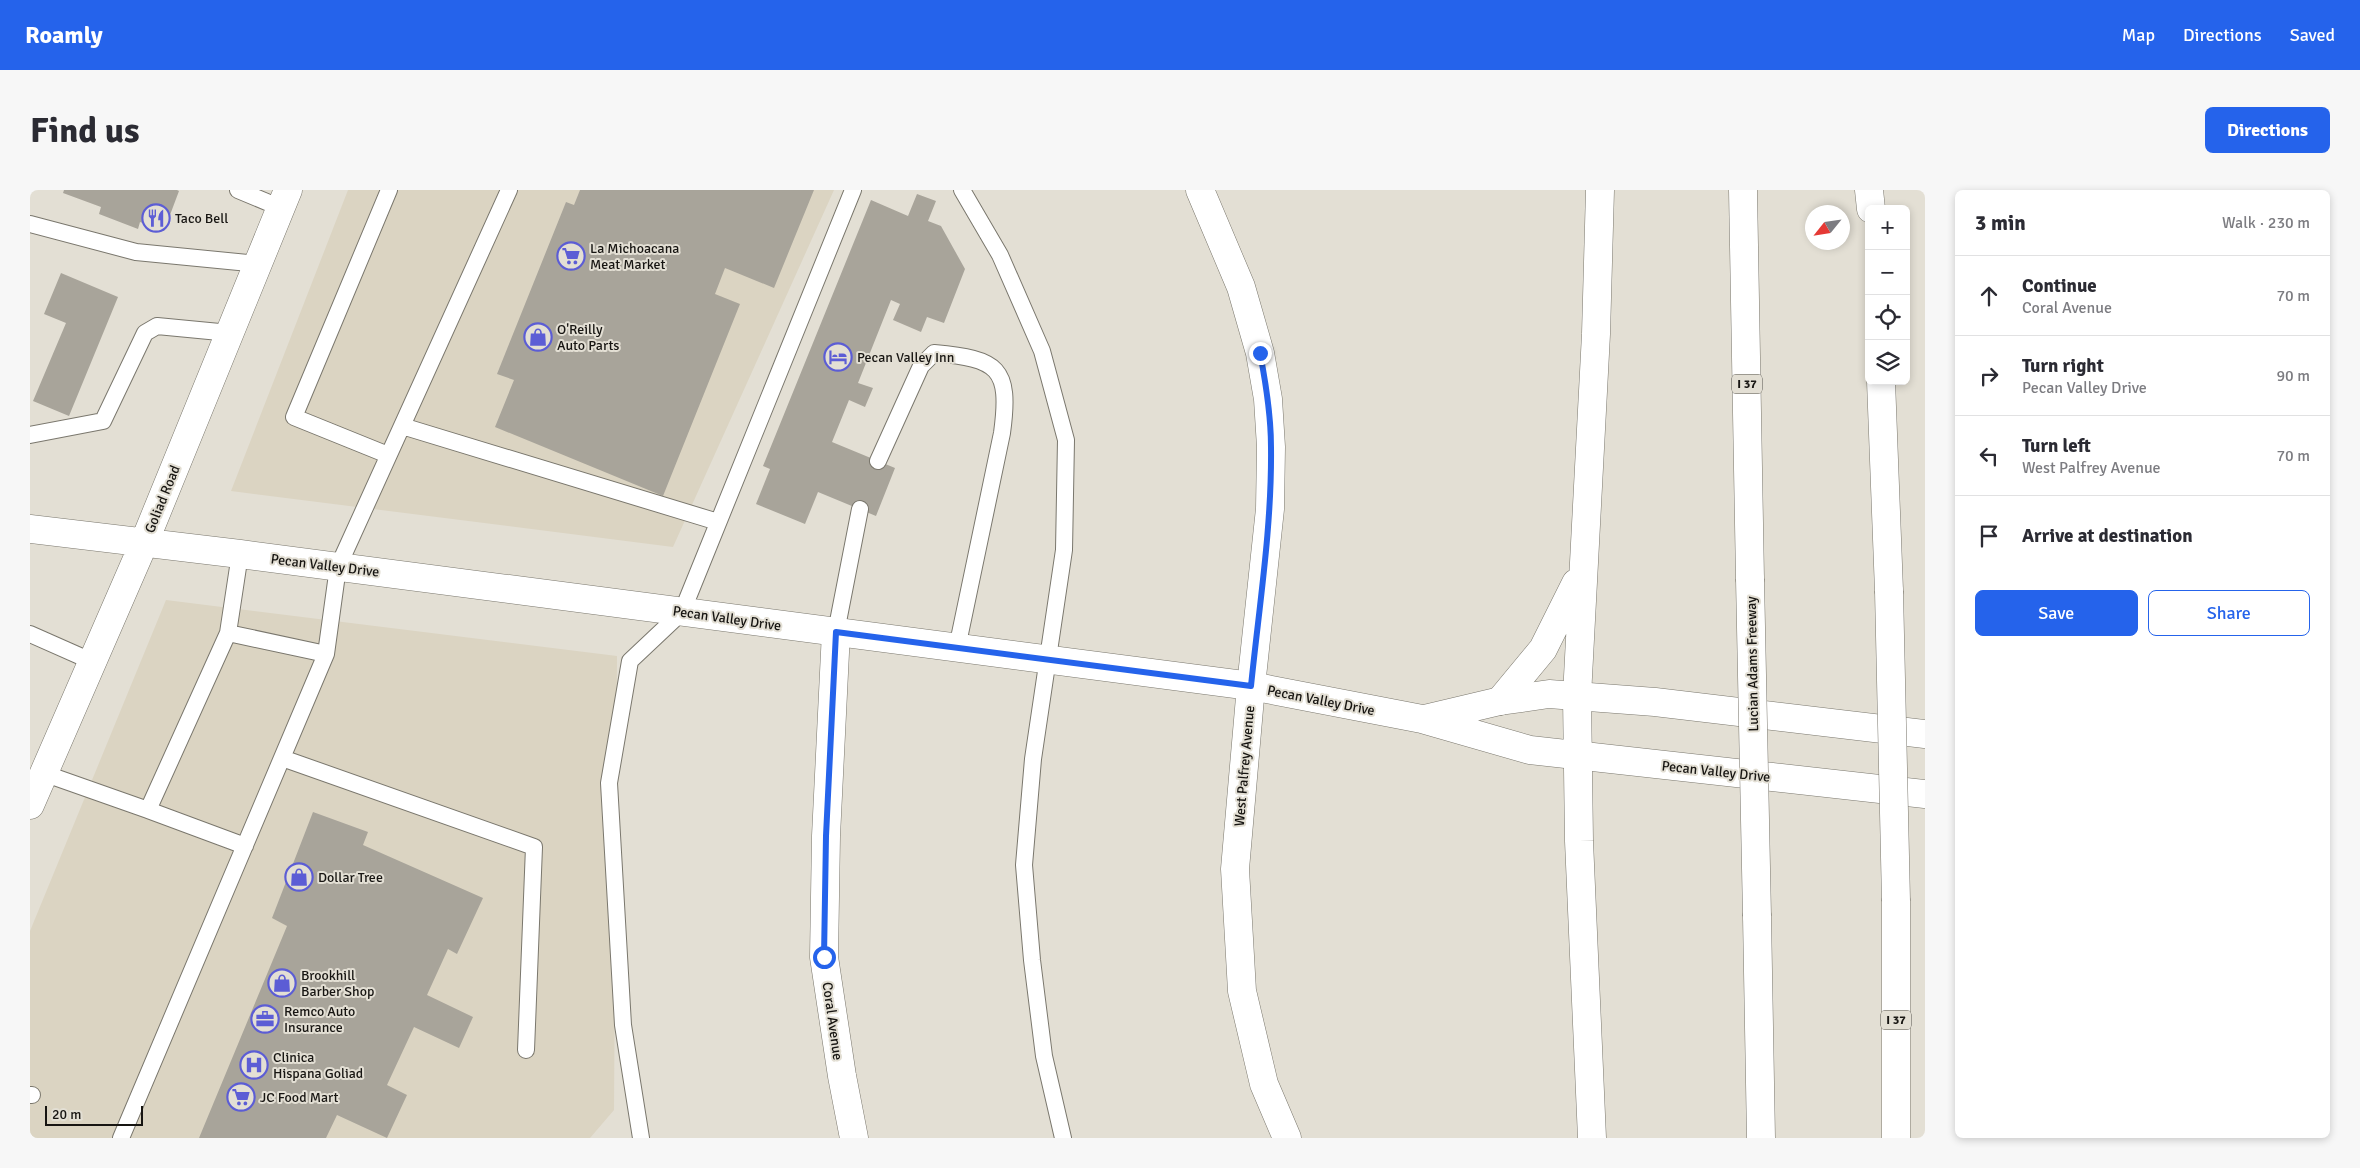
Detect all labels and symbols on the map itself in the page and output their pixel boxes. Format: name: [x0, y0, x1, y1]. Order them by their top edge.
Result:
restaurant icon: Taco Bell: [141, 203, 171, 233]
north arrow: [1805, 205, 1850, 250]
place label: Taco Bell: [175, 210, 228, 227]
place label: La Michoacana Meat Market: [590, 240, 679, 273]
supermarket icon: La Michoacana Meat Market: [556, 241, 586, 271]
place label: O'Reilly Auto Parts: [557, 321, 619, 354]
shop icon: O'Reilly Auto Parts: [523, 322, 553, 352]
hotel icon: Pecan Valley Inn: [823, 342, 853, 372]
route end: [1249, 342, 1272, 365]
place label: Pecan Valley Inn: [857, 349, 954, 366]
road number: I 37: [1732, 374, 1762, 393]
street label: Goliad Road: [141, 463, 184, 536]
street label: Pecan Valley Drive: [270, 550, 380, 581]
street label: Lucian Adams Freeway: [1743, 596, 1762, 732]
street label: Pecan Valley Drive: [672, 602, 782, 635]
street label: Pecan Valley Drive: [1266, 682, 1376, 719]
street label: West Palfrey Avenue: [1231, 705, 1258, 827]
street label: Pecan Valley Drive: [1661, 757, 1771, 786]
shop icon: Dollar Tree: [284, 862, 314, 892]
place label: Dollar Tree: [318, 869, 383, 886]
route start: [813, 946, 836, 969]
place label: Brookhill Barber Shop: [301, 967, 374, 1000]
shop icon: Brookhill Barber Shop: [267, 968, 297, 998]
street label: Coral Avenue: [819, 981, 846, 1061]
place label: Remco Auto Insurance: [284, 1003, 355, 1036]
office icon: Remco Auto Insurance: [250, 1004, 280, 1034]
road number: I 37: [1881, 1010, 1911, 1030]
place label: Clinica Hispana Goliad: [273, 1049, 363, 1082]
hospital icon: Clinica Hispana Goliad: [239, 1050, 269, 1080]
supermarket icon: JC Food Mart: [226, 1082, 256, 1112]
place label: JC Food Mart: [260, 1089, 338, 1106]
scale bar: [45, 1103, 142, 1126]

